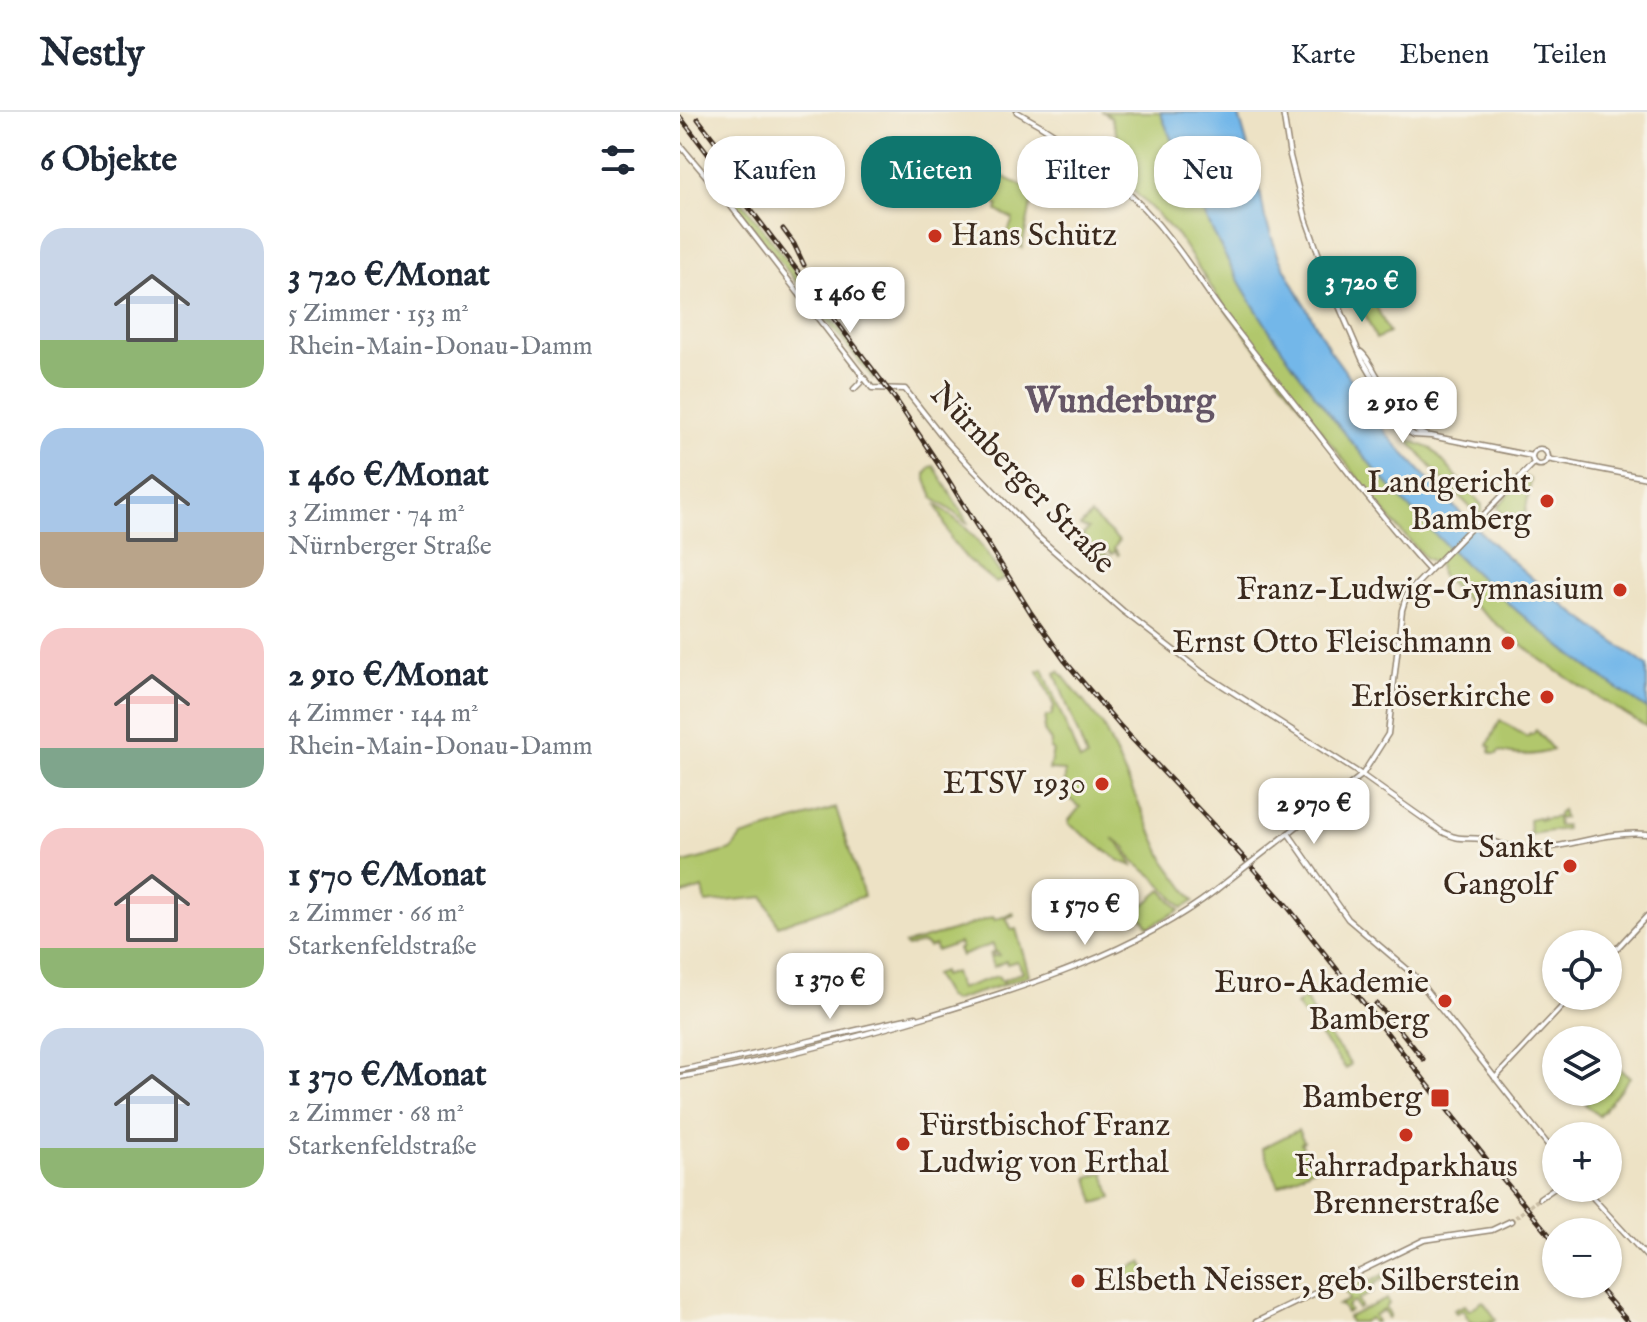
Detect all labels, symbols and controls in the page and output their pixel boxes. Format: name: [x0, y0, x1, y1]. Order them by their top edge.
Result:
text: Nestly: [40, 31, 144, 79]
text: Karte: [1290, 38, 1355, 73]
text: Ebenen: [1399, 38, 1489, 73]
text: Teilen: [1533, 38, 1607, 73]
chip: Kaufen: [704, 136, 845, 208]
chip: Mieten: [861, 136, 1001, 208]
chip: Filter: [1017, 136, 1138, 208]
chip: Neu: [1154, 136, 1261, 208]
icon: filters: [596, 138, 640, 182]
text: 6 Objekte: [40, 139, 177, 182]
place label: Hans Schütz: [951, 216, 1117, 257]
marker: Hans Schütz: [926, 227, 944, 245]
text: 3 720 €/Monat: [288, 254, 490, 297]
pin: 3 720 €: [1288, 256, 1436, 324]
icon: home: [104, 260, 200, 356]
text: 3 720 €: [1325, 265, 1399, 298]
pin: 1 460 €: [776, 267, 924, 335]
text: 1 460 €: [814, 276, 886, 309]
text: 5 Zimmer · 153 m²: [288, 297, 469, 330]
text: Rhein-Main-Donau-Damm: [288, 330, 593, 363]
street label: Nürnberger Straße: [920, 375, 1124, 583]
pin: 2 910 €: [1329, 377, 1477, 445]
district label: Wunderburg: [1025, 379, 1217, 425]
text: 2 910 €: [1367, 386, 1439, 419]
text: 1 460 €/Monat: [288, 454, 489, 497]
icon: home: [104, 460, 200, 556]
place label: Landgericht Bamberg: [1366, 463, 1532, 541]
marker: Landgericht Bamberg: [1538, 492, 1556, 510]
text: 3 Zimmer · 74 m²: [288, 497, 465, 530]
text: Nürnberger Straße: [288, 530, 492, 563]
place label: Franz-Ludwig-Gymnasium: [1236, 570, 1604, 611]
marker: Franz-Ludwig-Gymnasium: [1611, 581, 1629, 599]
place label: Ernst Otto Fleischmann: [1172, 623, 1492, 664]
marker: Ernst Otto Fleischmann: [1499, 634, 1517, 652]
text: 2 910 €/Monat: [288, 654, 489, 697]
icon: home: [104, 660, 200, 756]
place label: Erlöserkirche: [1351, 677, 1531, 718]
marker: Erlöserkirche: [1538, 688, 1556, 706]
text: 4 Zimmer · 144 m²: [288, 697, 478, 730]
text: Rhein-Main-Donau-Damm: [288, 730, 593, 763]
place label: ETSV 1930: [943, 764, 1086, 805]
marker: ETSV 1930: [1093, 775, 1111, 793]
pin: 2 970 €: [1240, 778, 1388, 846]
text: 2 970 €: [1276, 787, 1352, 820]
place label: Sankt Gangolf: [1443, 828, 1559, 906]
text: 1 570 €/Monat: [288, 854, 486, 897]
marker: Sankt Gangolf: [1561, 857, 1579, 875]
icon: home: [104, 860, 200, 956]
pin: 1 570 €: [1011, 879, 1159, 947]
text: 1 570 €: [1050, 888, 1120, 921]
text: 2 Zimmer · 66 m²: [288, 897, 465, 930]
text: Starkenfeldstraße: [288, 930, 477, 963]
map controls: [1542, 930, 1622, 1298]
button: locate: [1542, 930, 1622, 1010]
pin: 1 370 €: [756, 953, 904, 1021]
text: 1 370 €: [795, 962, 865, 995]
place label: Euro-Akademie Bamberg: [1214, 963, 1430, 1041]
marker: Euro-Akademie Bamberg: [1436, 992, 1454, 1010]
button: layers: [1542, 1026, 1622, 1106]
text: 1 370 €/Monat: [288, 1054, 487, 1097]
icon: home: [104, 1060, 200, 1156]
place label: Bamberg: [1301, 1078, 1423, 1119]
marker: Bamberg: [1429, 1087, 1451, 1109]
text: 2 Zimmer · 68 m²: [288, 1097, 464, 1130]
place label: Fürstbischof Franz Ludwig von Erthal: [919, 1106, 1170, 1184]
button: +: [1542, 1122, 1622, 1202]
marker: Fahrradparkhaus Brennerstraße: [1397, 1126, 1415, 1144]
text: Starkenfeldstraße: [288, 1130, 477, 1163]
marker: Fürstbischof Franz Ludwig von Erthal: [894, 1135, 912, 1153]
place label: Fahrradparkhaus Brennerstraße: [1294, 1147, 1518, 1225]
button: −: [1542, 1218, 1622, 1298]
place label: Elsbeth Neisser, geb. Silberstein: [1094, 1261, 1520, 1302]
marker: Elsbeth Neisser, geb. Silberstein: [1069, 1272, 1087, 1290]

